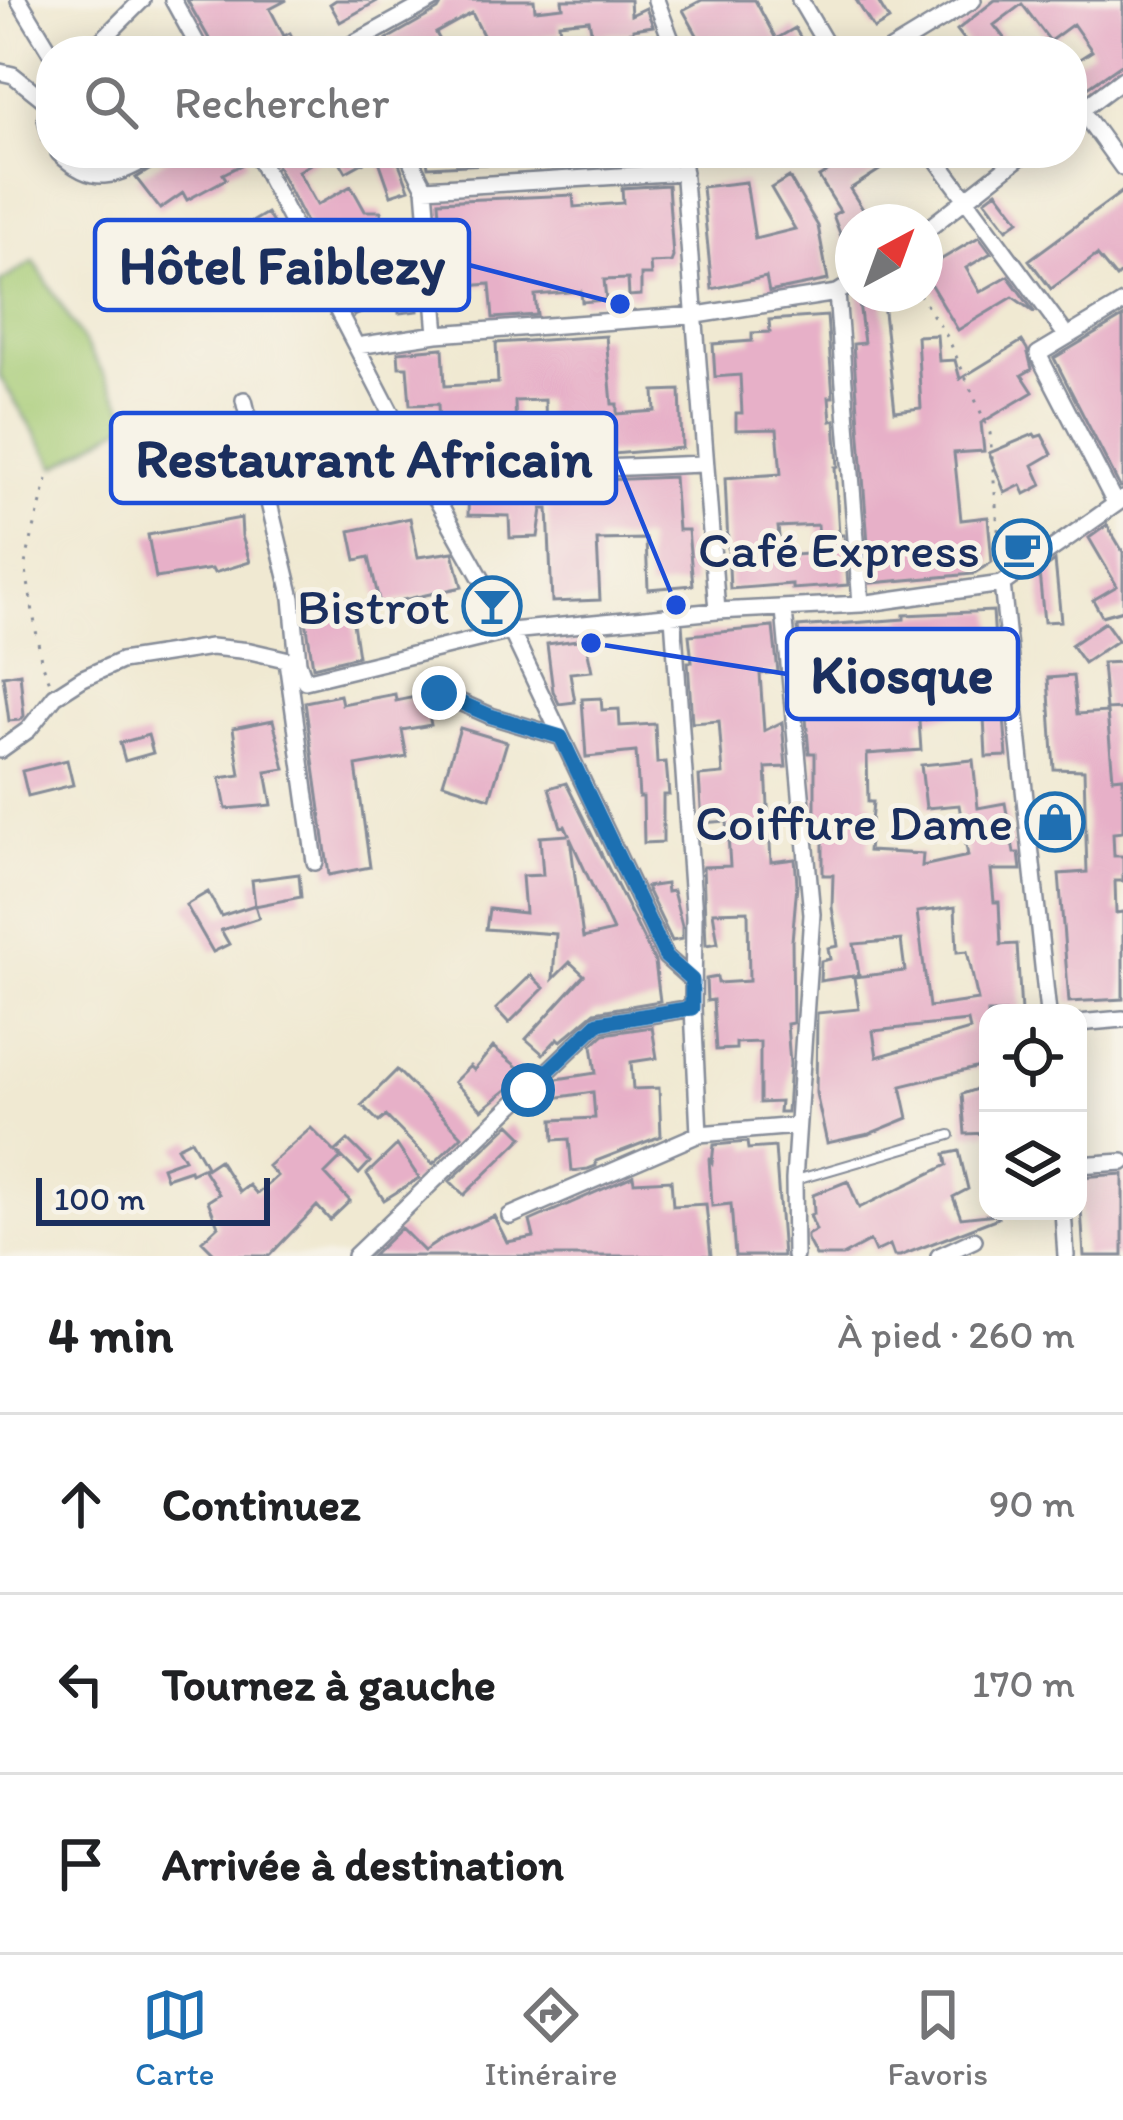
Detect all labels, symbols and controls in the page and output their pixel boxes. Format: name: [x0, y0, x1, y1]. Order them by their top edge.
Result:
search box: [36, 36, 1087, 168]
icon: search: [78, 69, 144, 135]
text: Rechercher: [174, 75, 389, 129]
north arrow: [835, 204, 943, 312]
callout: Hôtel Faiblezy: [95, 220, 469, 310]
text: Hôtel Faiblezy: [119, 233, 445, 298]
callout: Restaurant Africain: [111, 413, 616, 503]
text: Restaurant Africain: [135, 426, 593, 491]
cafe icon: Café Express: [991, 518, 1053, 580]
place label: Café Express: [698, 519, 980, 580]
bar icon: Bistrot: [461, 575, 523, 637]
place label: Bistrot: [297, 576, 450, 637]
callout: Kiosque: [787, 629, 1018, 719]
text: Kiosque: [810, 642, 994, 707]
route end: [412, 666, 466, 720]
shop icon: Coiffure Dame: [1024, 791, 1086, 853]
place label: Coiffure Dame: [695, 792, 1013, 853]
map controls: [979, 1004, 1087, 1220]
button: locate: [979, 1004, 1087, 1112]
route start: [501, 1063, 555, 1117]
button: layers: [979, 1112, 1087, 1220]
scale bar: [36, 1172, 270, 1225]
text: 100 m: [54, 1179, 145, 1218]
text: 4 min: [48, 1304, 173, 1365]
text: À pied · 260 m: [838, 1311, 1075, 1358]
icon: ahead: [48, 1471, 114, 1537]
text: Continuez: [162, 1477, 360, 1531]
text: 90 m: [989, 1480, 1075, 1527]
icon: left: [48, 1651, 114, 1717]
text: Tournez à gauche: [162, 1657, 496, 1711]
text: 170 m: [972, 1660, 1075, 1707]
icon: arrive: [48, 1831, 114, 1897]
text: Arrivée à destination: [162, 1837, 564, 1891]
tab: Carte: [135, 1982, 215, 2093]
tab: Itinéraire: [484, 1982, 618, 2093]
tab: Favoris: [887, 1982, 988, 2093]

